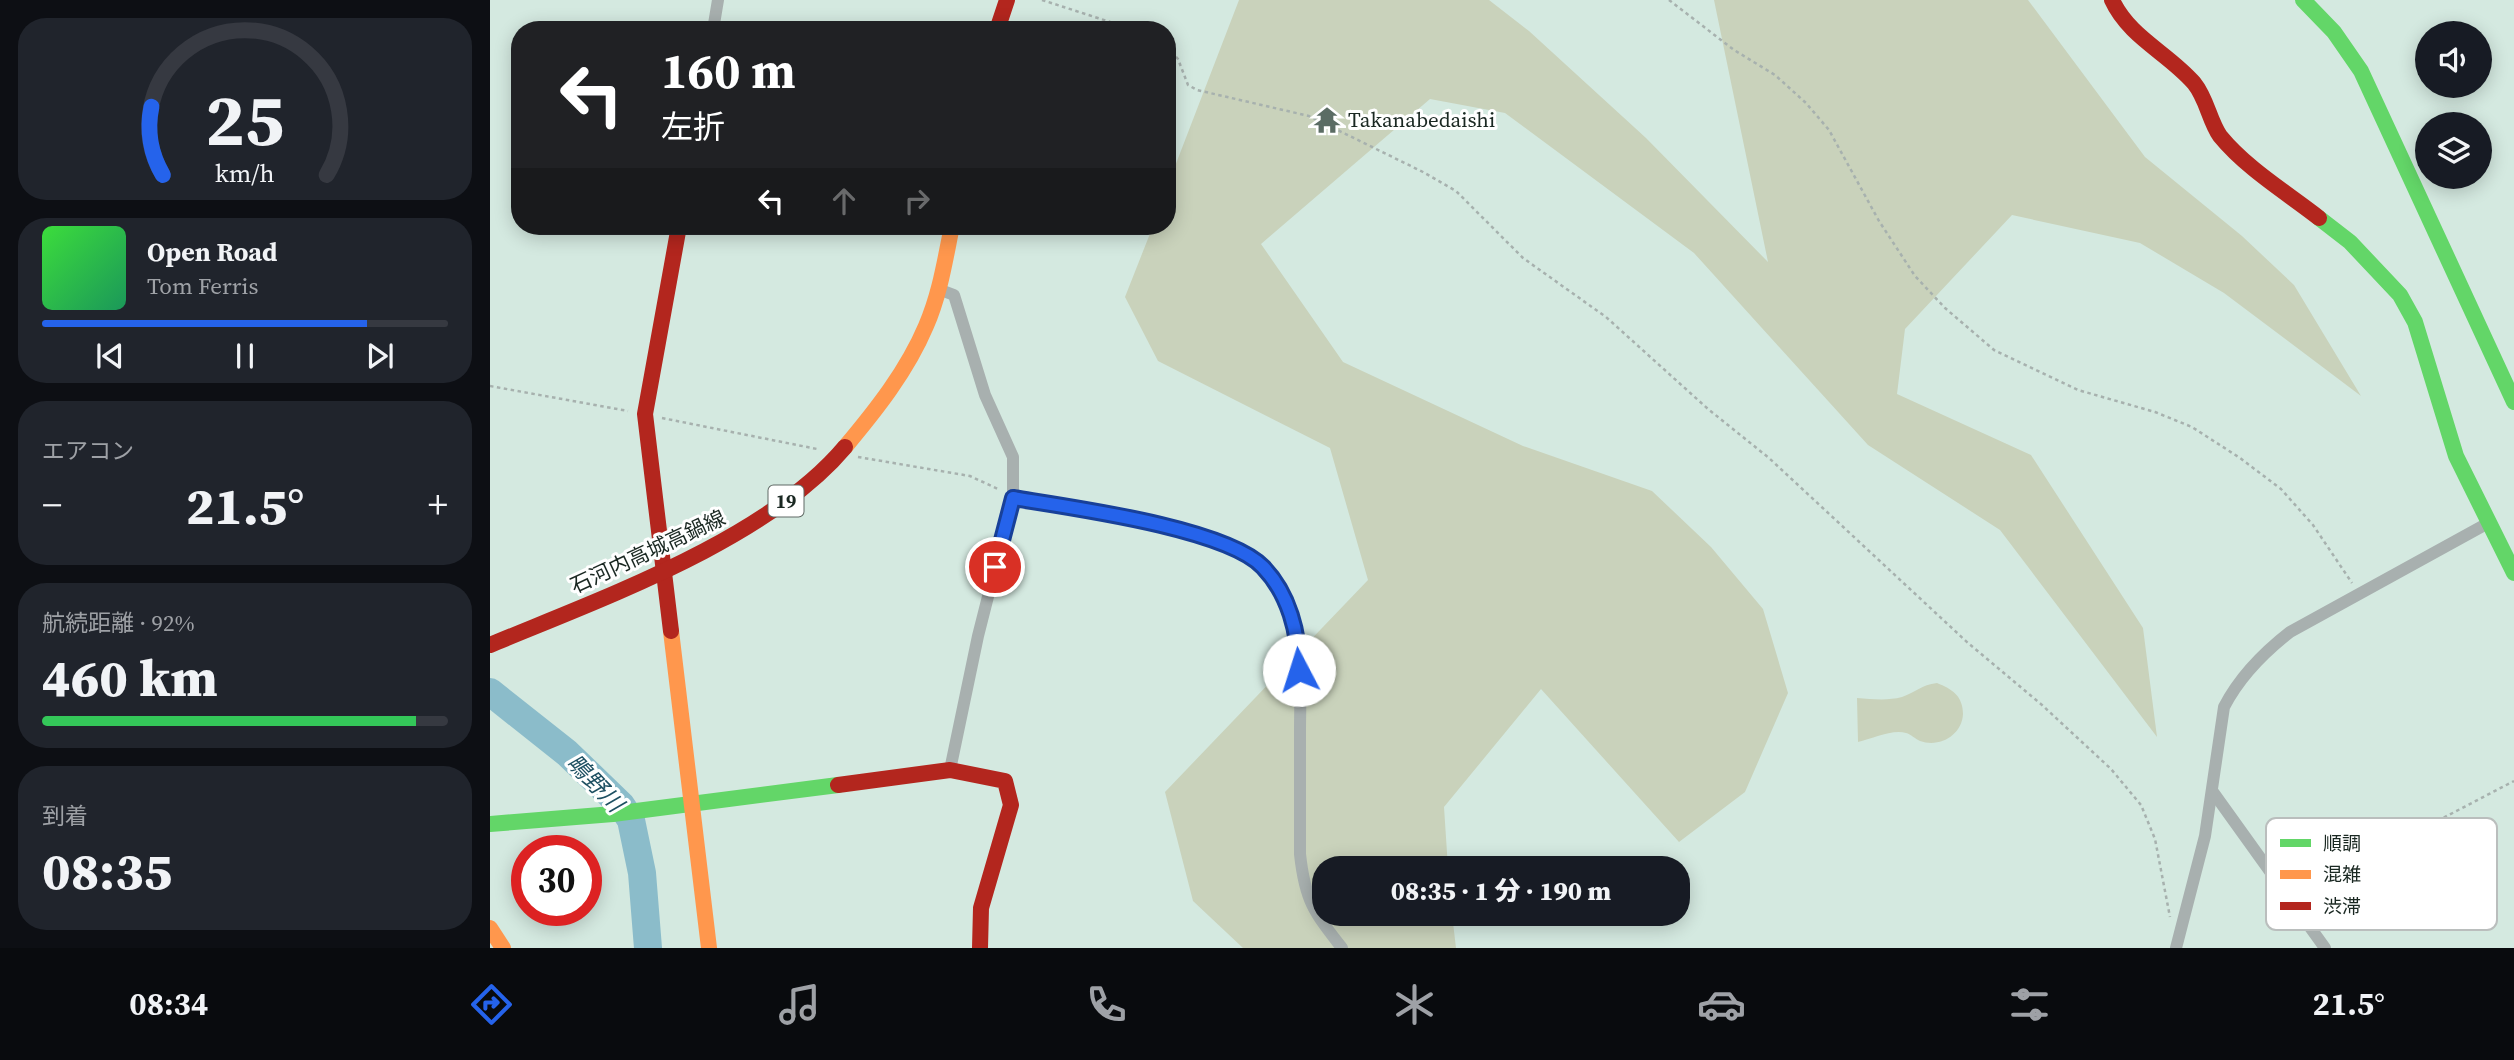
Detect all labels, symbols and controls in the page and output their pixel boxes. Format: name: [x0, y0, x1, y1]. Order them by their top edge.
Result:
map controls: [2415, 21, 2492, 189]
button: sound: [2415, 21, 2492, 98]
text: 160 m: [661, 37, 796, 104]
icon: left: [546, 49, 637, 140]
text: 25: [206, 70, 284, 169]
text: 左折: [661, 105, 725, 149]
temple icon: Takanabedaishi: [1312, 105, 1342, 135]
place label: Takanabedaishi: [1348, 105, 1495, 134]
button: layers: [2415, 112, 2492, 189]
text: km/h: [215, 156, 275, 190]
icon: left: [752, 182, 790, 220]
icon: ahead: [825, 182, 863, 220]
icon: right: [898, 182, 936, 220]
text: Open Road: [147, 234, 278, 270]
text: Tom Ferris: [147, 270, 258, 302]
icon: previous: [91, 337, 129, 375]
icon: pause: [226, 337, 264, 375]
icon: next: [361, 337, 399, 375]
text: エアコン: [42, 435, 134, 467]
text: 21.5°: [186, 470, 304, 541]
text: −: [42, 479, 62, 531]
text: +: [428, 479, 448, 531]
road number: 19: [768, 486, 804, 516]
street label: 石河内高城高鍋線: [566, 503, 730, 600]
pin: [965, 537, 1025, 597]
icon: arrive: [976, 548, 1014, 586]
text: 航続距離 · 92%: [42, 607, 195, 639]
position arrow: [1262, 633, 1336, 707]
text: 460 km: [42, 642, 218, 713]
water label: 鴫野川: [560, 747, 633, 821]
text: 到着: [42, 800, 88, 832]
legend: [2266, 818, 2497, 930]
text: 順調: [2323, 830, 2361, 856]
text: 08:35: [42, 835, 172, 906]
speed limit sign: 30: [511, 835, 602, 926]
text: 混雑: [2323, 861, 2361, 887]
text: 08:35 · 1 分 · 190 m: [1391, 873, 1611, 909]
text: 渋滞: [2323, 893, 2361, 919]
icon: directions: [467, 980, 516, 1029]
icon: music: [775, 980, 824, 1029]
icon: phone: [1082, 980, 1131, 1029]
icon: climate: [1390, 980, 1439, 1029]
icon: car: [1697, 980, 1746, 1029]
icon: filters: [2005, 980, 2054, 1029]
text: 08:34: [129, 982, 208, 1026]
text: 21.5°: [2313, 982, 2385, 1026]

